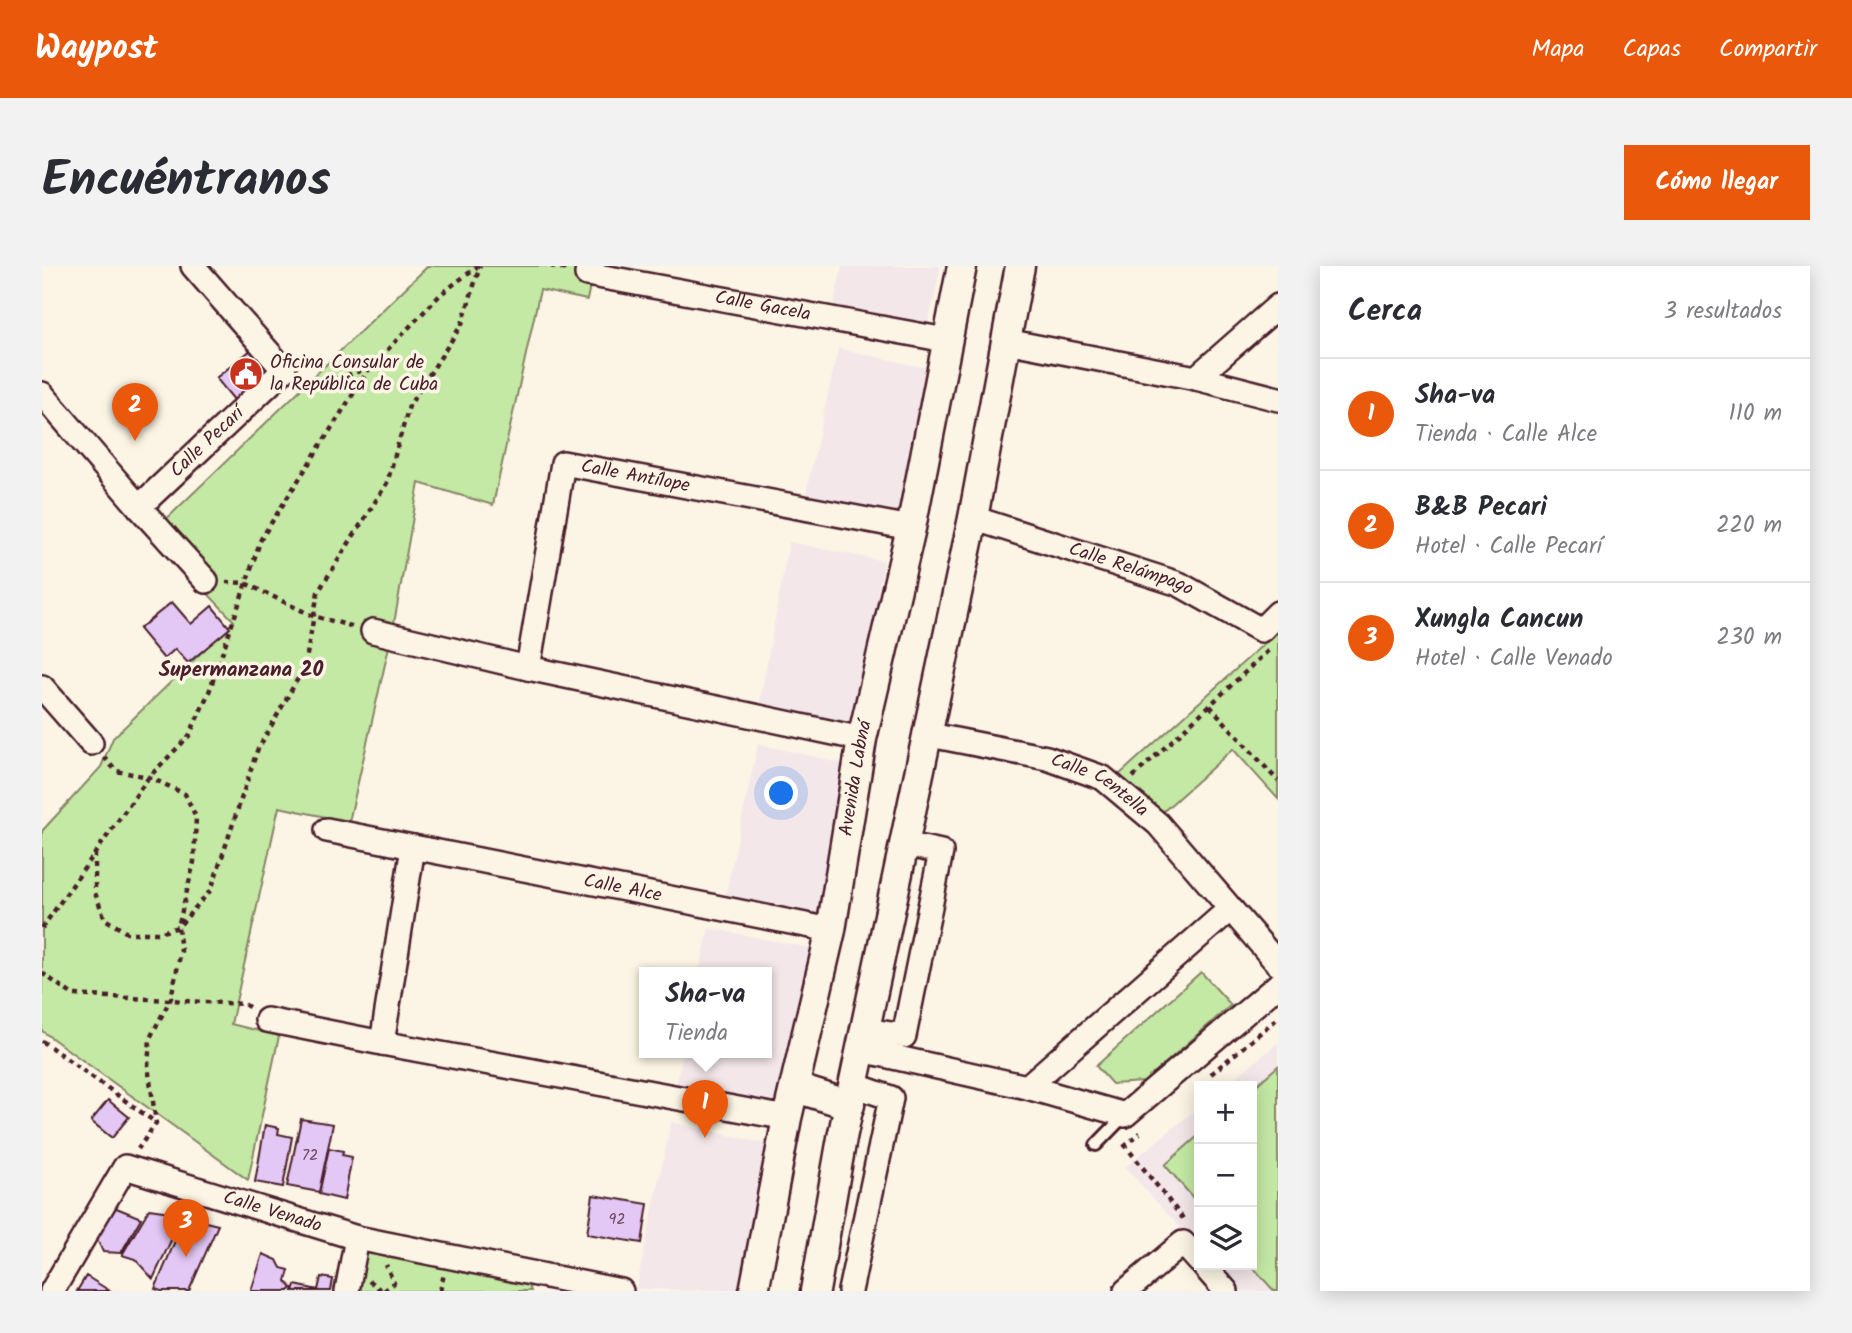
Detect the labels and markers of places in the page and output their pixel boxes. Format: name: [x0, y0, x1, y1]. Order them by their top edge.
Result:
place label: Oficina Consular de la República de Cuba: [270, 348, 438, 400]
public building icon: Oficina Consular de la República de Cuba: [227, 355, 265, 393]
pin: 2: [112, 383, 158, 441]
pin: 1: [682, 1080, 728, 1138]
pin: 3: [163, 1199, 209, 1257]

